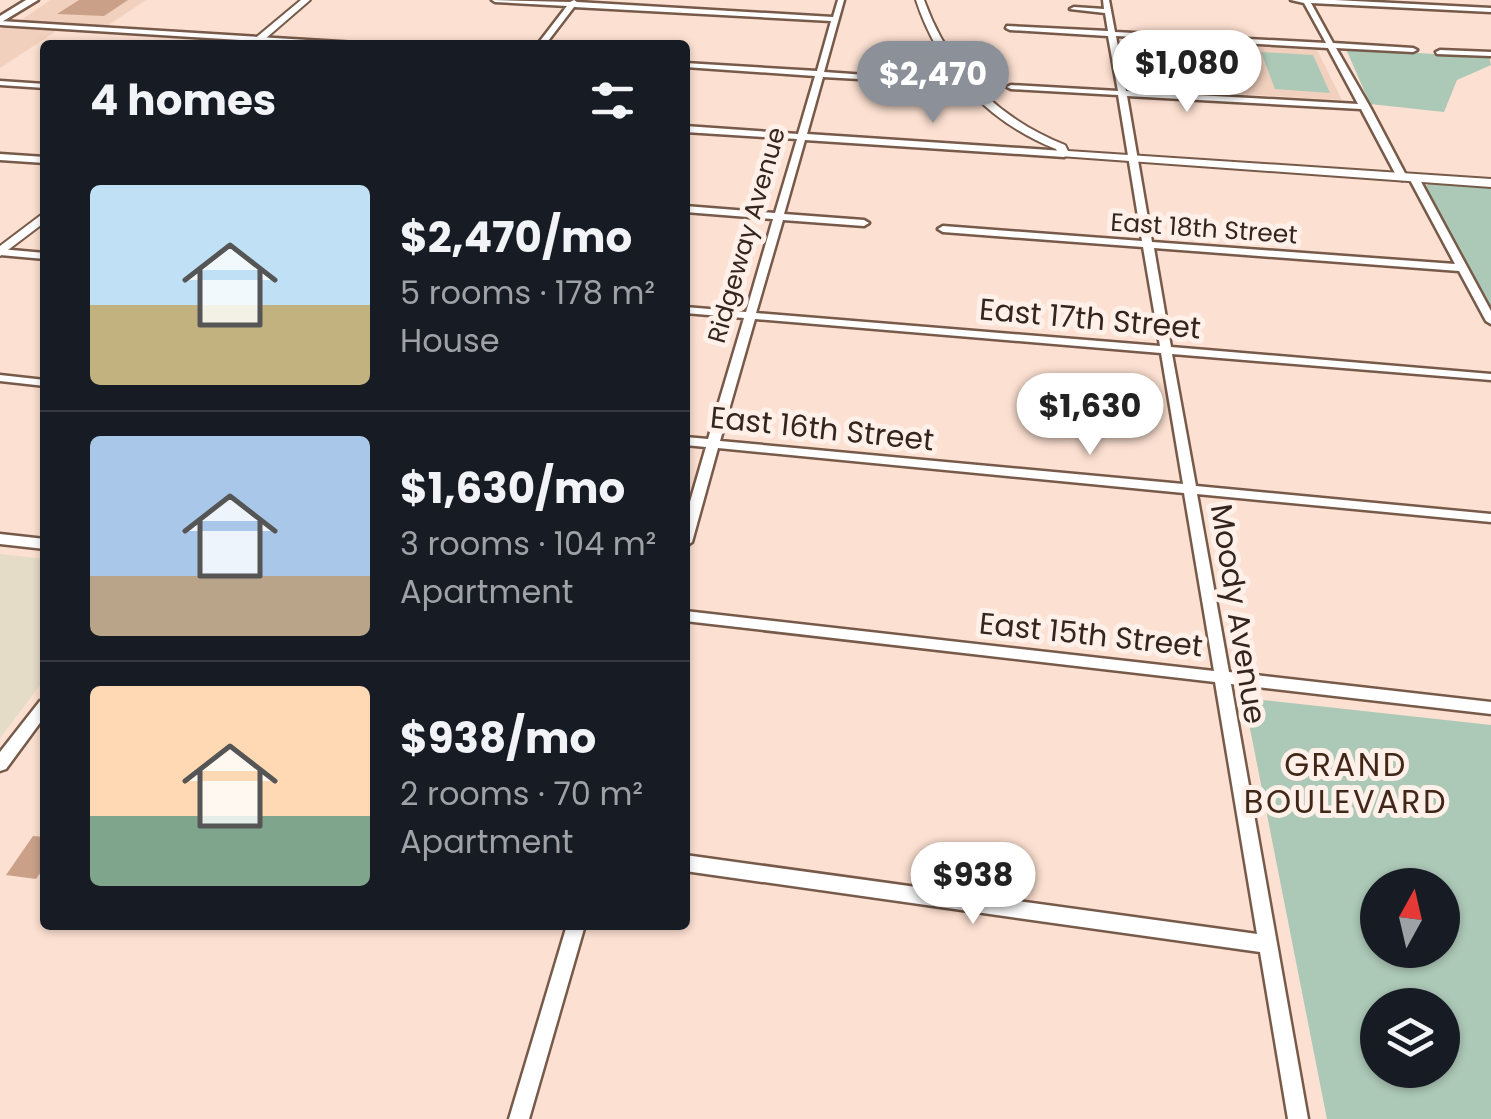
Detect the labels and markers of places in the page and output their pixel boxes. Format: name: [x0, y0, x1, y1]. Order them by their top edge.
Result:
pin: $1,080: [1106, 30, 1268, 115]
pin: $2,470: [852, 41, 1014, 126]
pin: $1,630: [1009, 373, 1171, 458]
pin: $938: [914, 842, 1032, 927]

